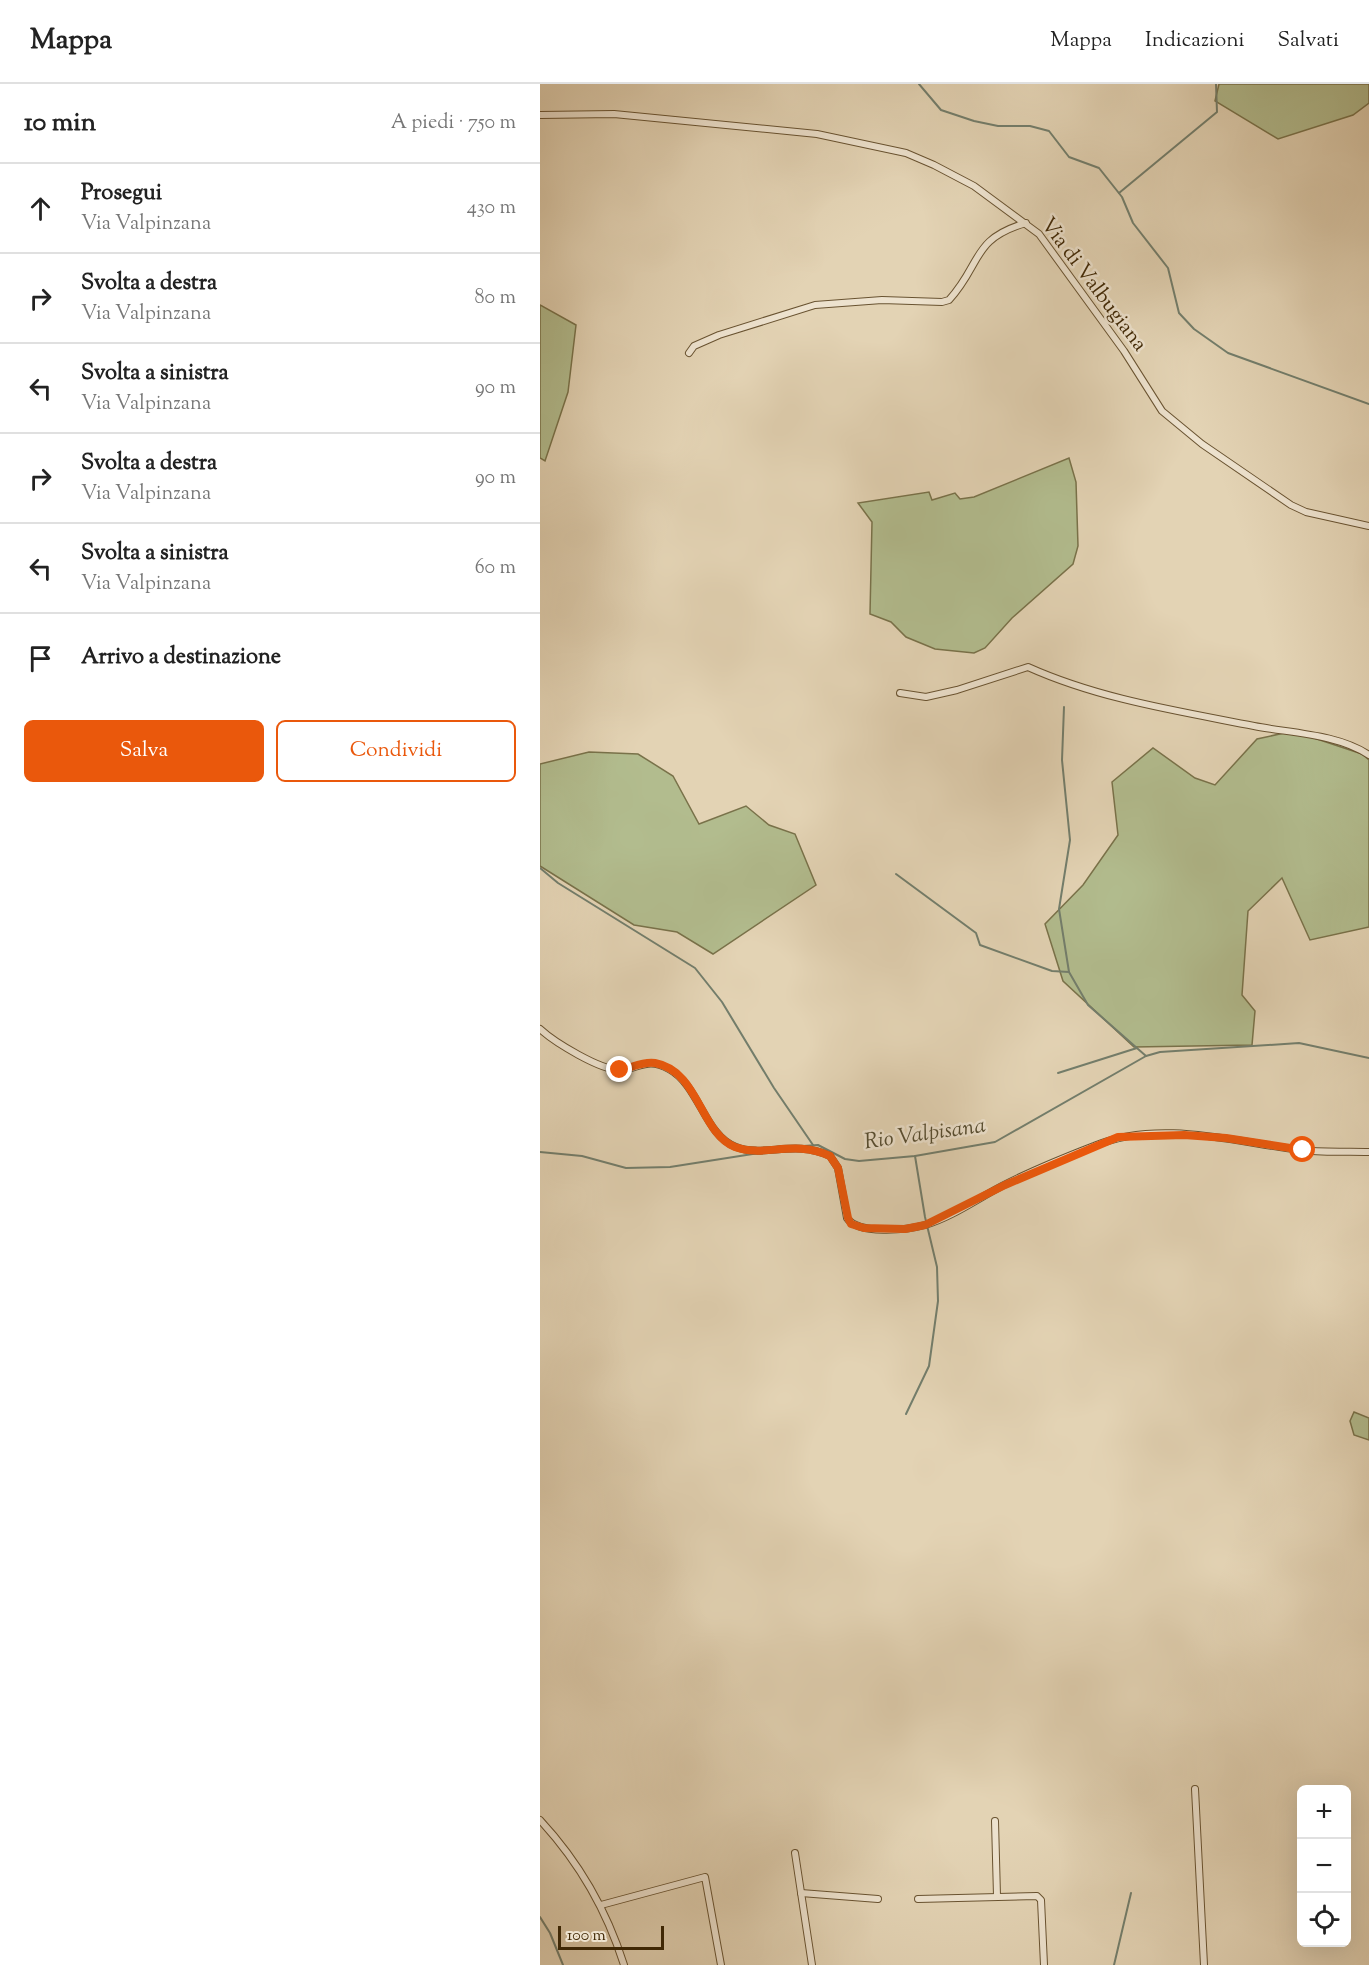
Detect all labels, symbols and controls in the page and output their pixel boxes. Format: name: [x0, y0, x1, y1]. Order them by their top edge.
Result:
text: Mappa: [30, 21, 112, 61]
text: Mappa: [1050, 26, 1112, 56]
text: Indicazioni: [1145, 26, 1245, 56]
text: Salvati: [1278, 26, 1339, 56]
text: 10 min: [24, 105, 96, 142]
text: A piedi · 750 m: [391, 109, 516, 138]
text: Prosegui: [81, 178, 162, 210]
icon: ahead: [24, 192, 57, 225]
text: 430 m: [467, 194, 516, 223]
text: Via Valpinzana: [81, 210, 211, 239]
street label: Via di Valbugiana: [1033, 212, 1154, 359]
text: Svolta a destra: [81, 268, 217, 300]
icon: right: [24, 282, 57, 315]
text: 80 m: [475, 284, 516, 313]
text: Via Valpinzana: [81, 300, 211, 329]
text: Svolta a sinistra: [81, 358, 229, 390]
icon: left: [24, 372, 57, 405]
text: 90 m: [475, 374, 516, 403]
text: Via Valpinzana: [81, 390, 211, 419]
text: Svolta a destra: [81, 448, 217, 480]
icon: right: [24, 462, 57, 495]
text: 90 m: [475, 464, 516, 493]
text: Via Valpinzana: [81, 480, 211, 509]
text: Svolta a sinistra: [81, 538, 229, 570]
icon: left: [24, 552, 57, 585]
text: 60 m: [475, 554, 516, 583]
text: Via Valpinzana: [81, 570, 211, 599]
icon: arrive: [24, 642, 57, 675]
text: Arrivo a destinazione: [81, 642, 281, 674]
button: Salva: [24, 720, 264, 782]
button: Condividi: [276, 720, 516, 782]
route end: [606, 1056, 632, 1082]
water label: Rio Valpisana: [862, 1111, 988, 1159]
route start: [1289, 1136, 1315, 1162]
map controls: [1297, 1785, 1351, 1947]
button: +: [1297, 1785, 1351, 1839]
button: −: [1297, 1839, 1351, 1893]
button: locate: [1297, 1893, 1351, 1947]
scale bar: [558, 1923, 664, 1950]
text: 100 m: [567, 1925, 606, 1948]

